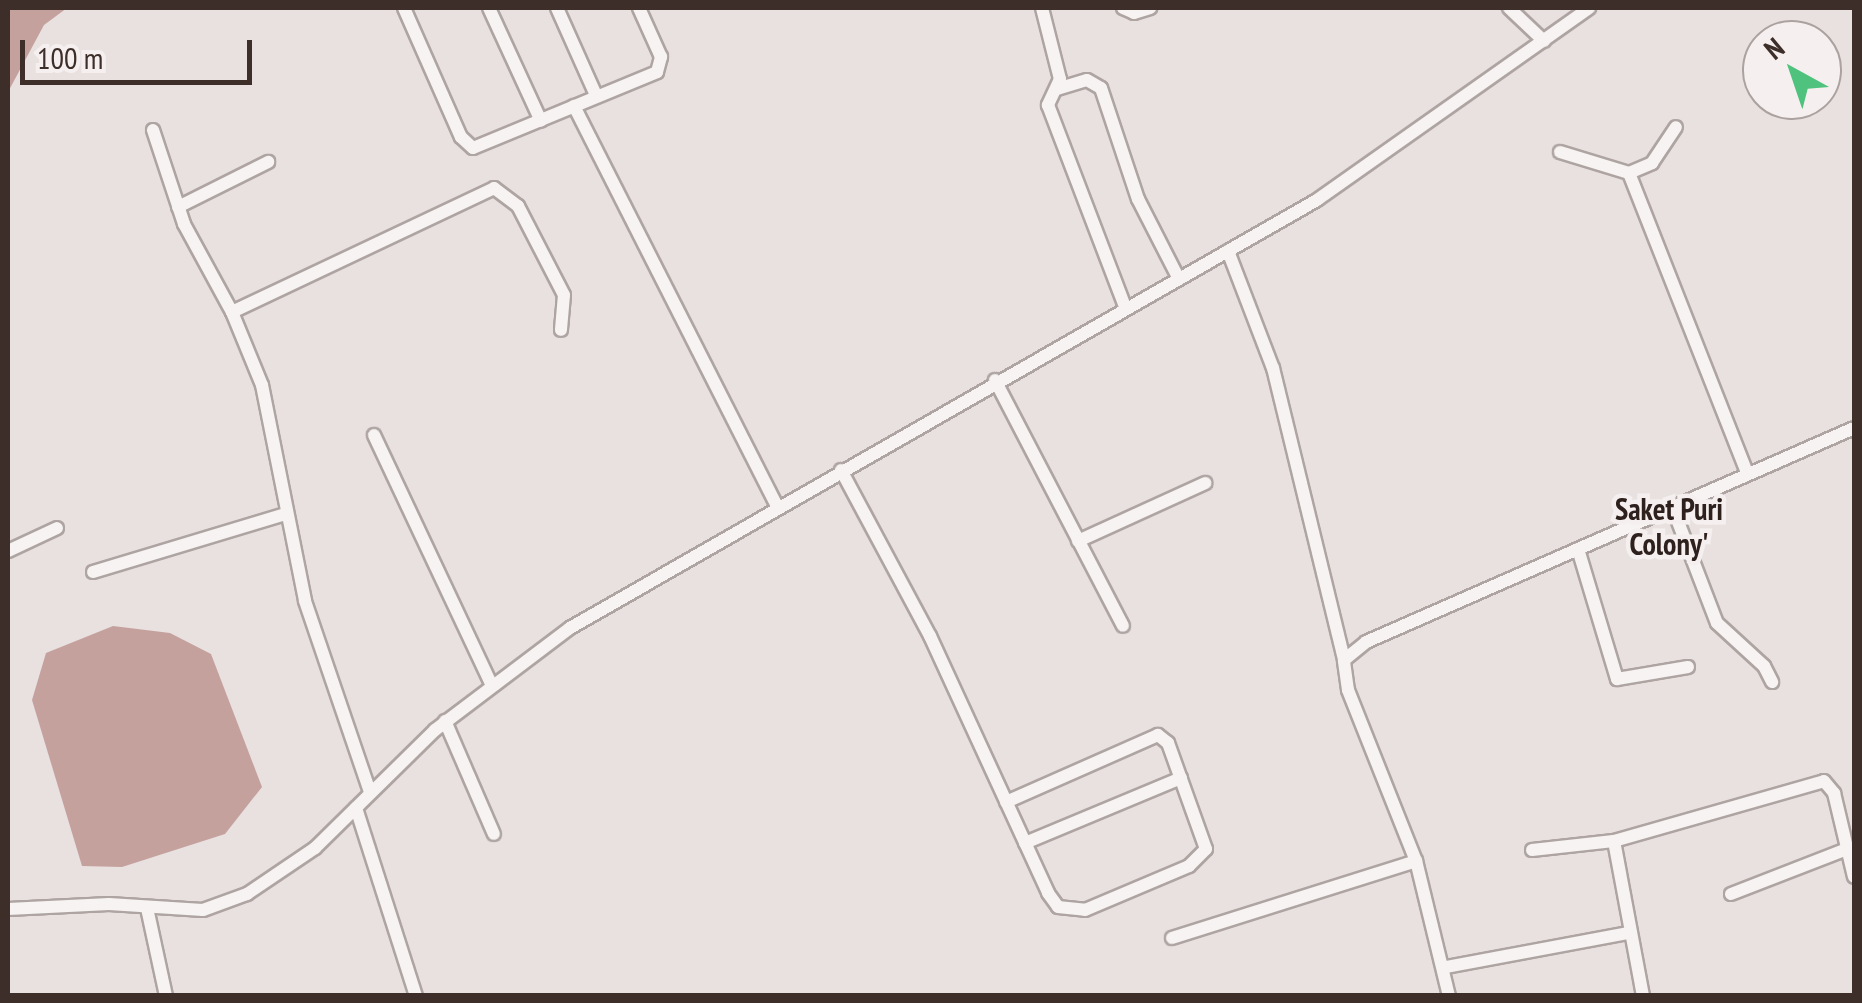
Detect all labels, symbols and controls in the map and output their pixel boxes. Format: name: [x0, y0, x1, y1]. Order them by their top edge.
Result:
scale bar: [25, 20, 258, 82]
north arrow: [1742, 20, 1842, 120]
text: N: [1756, 29, 1791, 67]
text: 100 m: [37, 38, 103, 77]
district label: Saket Puri Colony': [1615, 491, 1723, 562]

